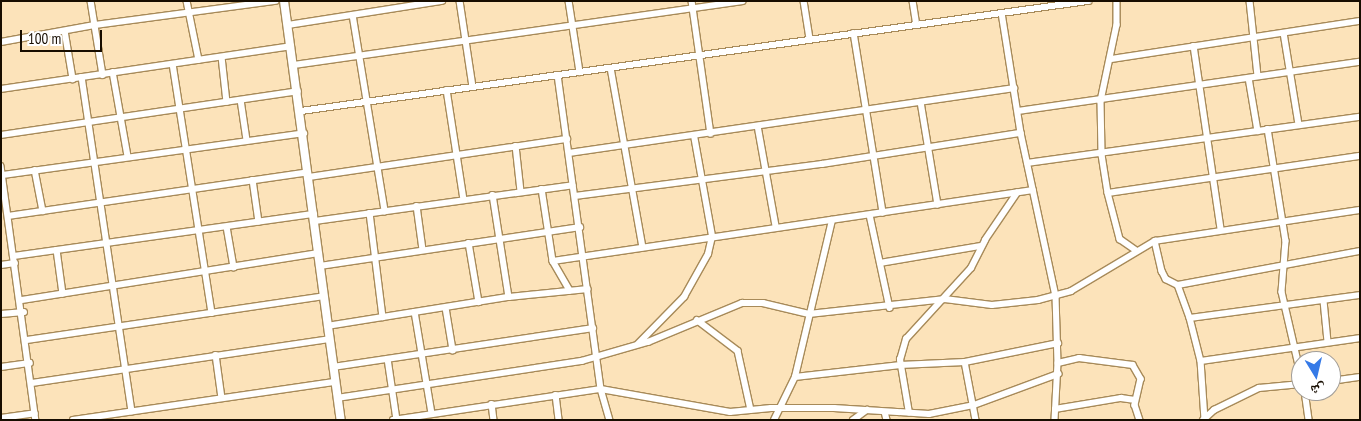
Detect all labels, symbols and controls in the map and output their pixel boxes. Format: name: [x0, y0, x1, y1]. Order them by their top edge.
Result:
scale bar: [22, 20, 105, 52]
text: 100 m: [28, 29, 61, 48]
north arrow: [1291, 351, 1341, 401]
text: ش: [1309, 380, 1327, 400]

